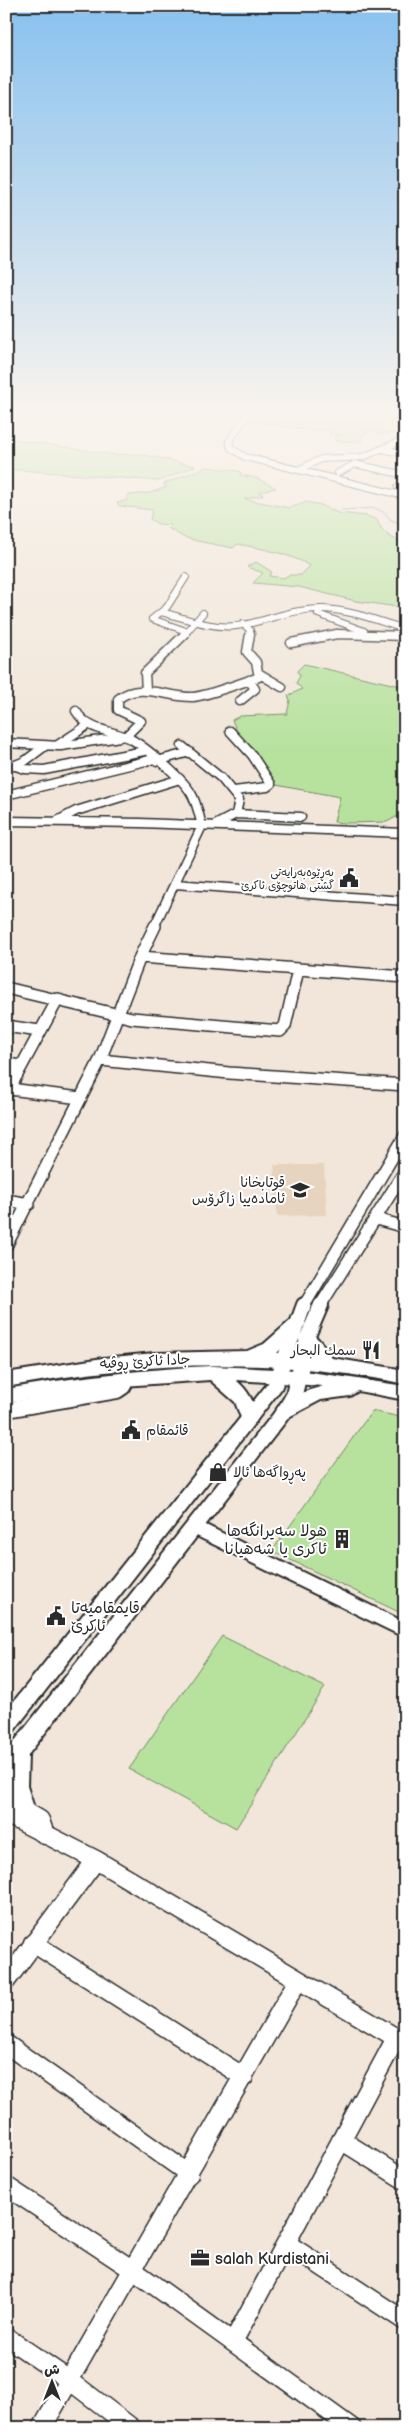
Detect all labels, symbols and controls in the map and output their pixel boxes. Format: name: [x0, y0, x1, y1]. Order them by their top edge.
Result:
place label: بەڕێوەبەرایەتی گشتی هاتوچۆی ئاکرێ: [241, 866, 334, 893]
public building icon: بەڕێوەبەرایەتی گشتی هاتوچۆی ئاکرێ: [338, 867, 360, 889]
place label: قوتابخانا ئامادەییا زاگرۆس: [192, 1174, 285, 1207]
school or university icon: قوتابخانا ئامادەییا زاگرۆس: [289, 1179, 311, 1201]
restaurant icon: سمك البحار: [360, 1339, 382, 1361]
place label: سمك البحار: [290, 1342, 356, 1359]
street label: جادا ئاکرێ ڕوڤیە: [99, 1351, 191, 1376]
public building icon: قائمقام: [120, 1419, 142, 1441]
place label: قائمقام: [146, 1422, 189, 1441]
shop icon: پەڕواگەها ئالا: [207, 1461, 229, 1483]
place label: پەڕواگەها ئالا: [233, 1464, 306, 1485]
place label: هولا سەیرانگەها ئاکری یا شەهیانا: [224, 1521, 327, 1559]
building icon: هولا سەیرانگەها ئاکری یا شەهیانا: [331, 1528, 353, 1550]
place label: قایمقامیەتا ئاکرێ: [71, 1599, 140, 1636]
public building icon: قایمقامیەتا ئاکرێ: [45, 1605, 67, 1627]
office icon: salah Kurdistani: [189, 2247, 211, 2269]
place label: salah Kurdistani: [215, 2250, 329, 2269]
north arrow: [28, 2356, 78, 2406]
text: ش: [44, 2361, 60, 2378]

